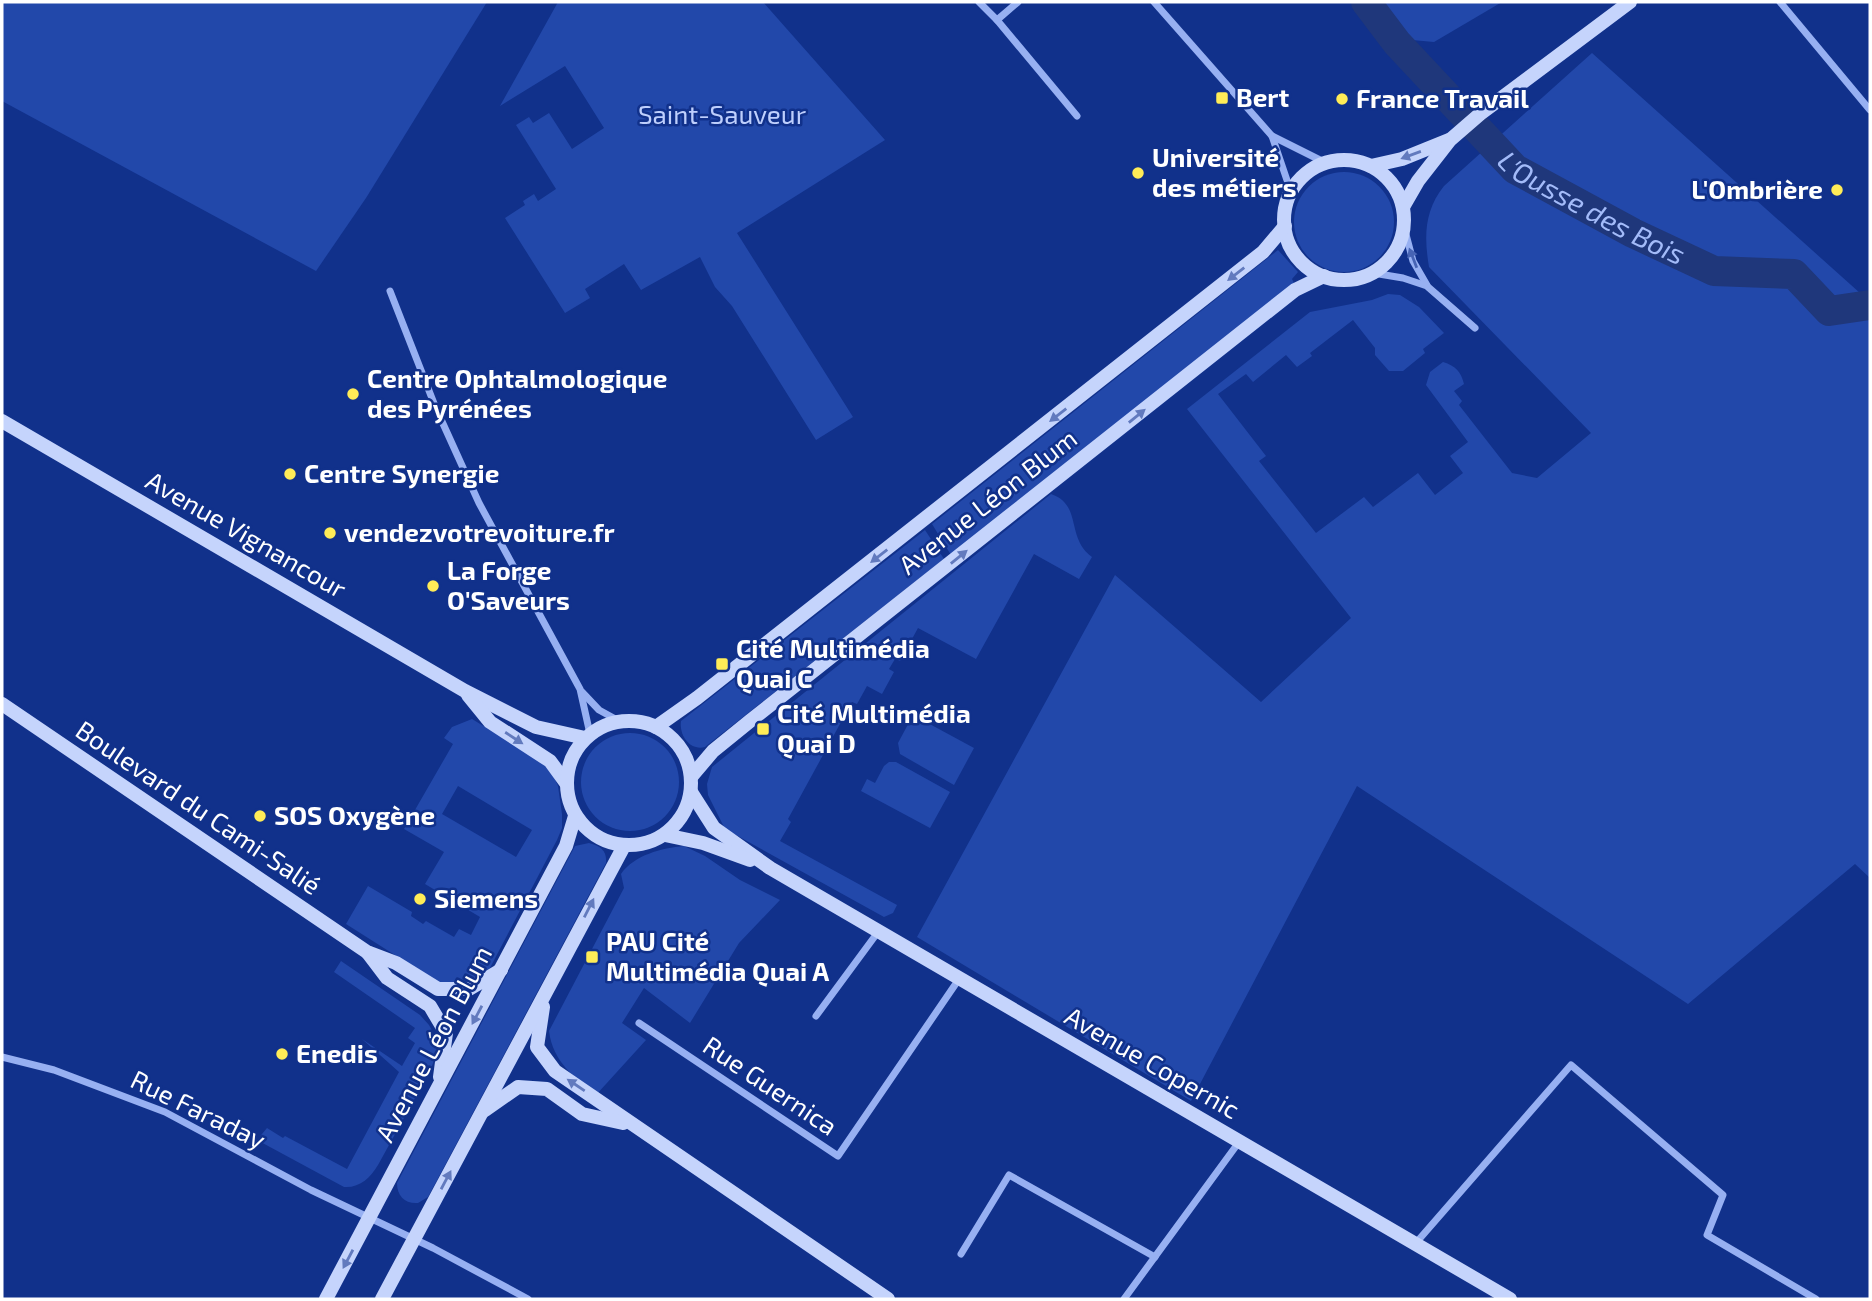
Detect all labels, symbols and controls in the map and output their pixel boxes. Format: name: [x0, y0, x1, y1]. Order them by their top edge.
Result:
place label: Bert: [1236, 81, 1289, 112]
place label: France Travail: [1356, 82, 1529, 113]
marker: Bert: [1214, 90, 1230, 106]
marker: France Travail: [1334, 91, 1350, 107]
park label: Saint-Sauveur: [638, 98, 806, 129]
place label: Université des métiers: [1152, 141, 1297, 202]
water label: L'Ousse des Bois: [1491, 144, 1691, 271]
one-way arrow: [1401, 150, 1422, 161]
marker: Université des métiers: [1130, 165, 1146, 181]
place label: L'Ombrière: [1691, 173, 1823, 204]
marker: L'Ombrière: [1829, 182, 1845, 198]
one-way arrow: [1408, 247, 1419, 268]
one-way arrow: [1228, 266, 1246, 281]
place label: Centre Ophtalmologique des Pyrénées: [367, 362, 667, 424]
marker: Centre Ophtalmologique des Pyrénées: [345, 386, 361, 402]
one-way arrow: [1049, 407, 1067, 422]
one-way arrow: [1127, 408, 1145, 423]
street label: Avenue Léon Blum: [892, 422, 1082, 580]
place label: Centre Synergie: [304, 457, 499, 489]
street label: Avenue Vignancour: [141, 464, 352, 604]
marker: Centre Synergie: [282, 466, 298, 482]
place label: vendezvotrevoiture.fr: [344, 516, 615, 547]
marker: vendezvotrevoiture.fr: [322, 525, 338, 541]
one-way arrow: [870, 548, 888, 562]
one-way arrow: [949, 550, 967, 565]
place label: La Forge O'Saveurs: [447, 554, 570, 615]
marker: La Forge O'Saveurs: [425, 578, 441, 594]
place label: Cité Multimédia Quai C: [736, 632, 930, 694]
marker: Cité Multimédia Quai C: [714, 656, 730, 672]
place label: Cité Multimédia Quai D: [777, 697, 971, 759]
street label: Boulevard du Cami-Salié: [71, 713, 327, 900]
marker: Cité Multimédia Quai D: [755, 721, 771, 737]
one-way arrow: [505, 731, 524, 744]
place label: SOS Oxygène: [274, 799, 435, 831]
marker: SOS Oxygène: [252, 808, 268, 824]
place label: Siemens: [434, 882, 538, 913]
marker: Siemens: [412, 891, 428, 907]
one-way arrow: [583, 898, 595, 918]
place label: PAU Cité Multimédia Quai A: [606, 925, 829, 987]
street label: Avenue Léon Blum: [368, 940, 497, 1147]
marker: PAU Cité Multimédia Quai A: [584, 949, 600, 965]
street label: Avenue Copernic: [1060, 999, 1245, 1124]
one-way arrow: [471, 1005, 483, 1024]
street label: Rue Guernica: [698, 1029, 844, 1141]
place label: Enedis: [296, 1037, 378, 1068]
marker: Enedis: [274, 1046, 290, 1062]
street label: Rue Faraday: [126, 1063, 271, 1155]
one-way arrow: [567, 1078, 585, 1092]
one-way arrow: [440, 1170, 452, 1189]
one-way arrow: [342, 1249, 354, 1269]

